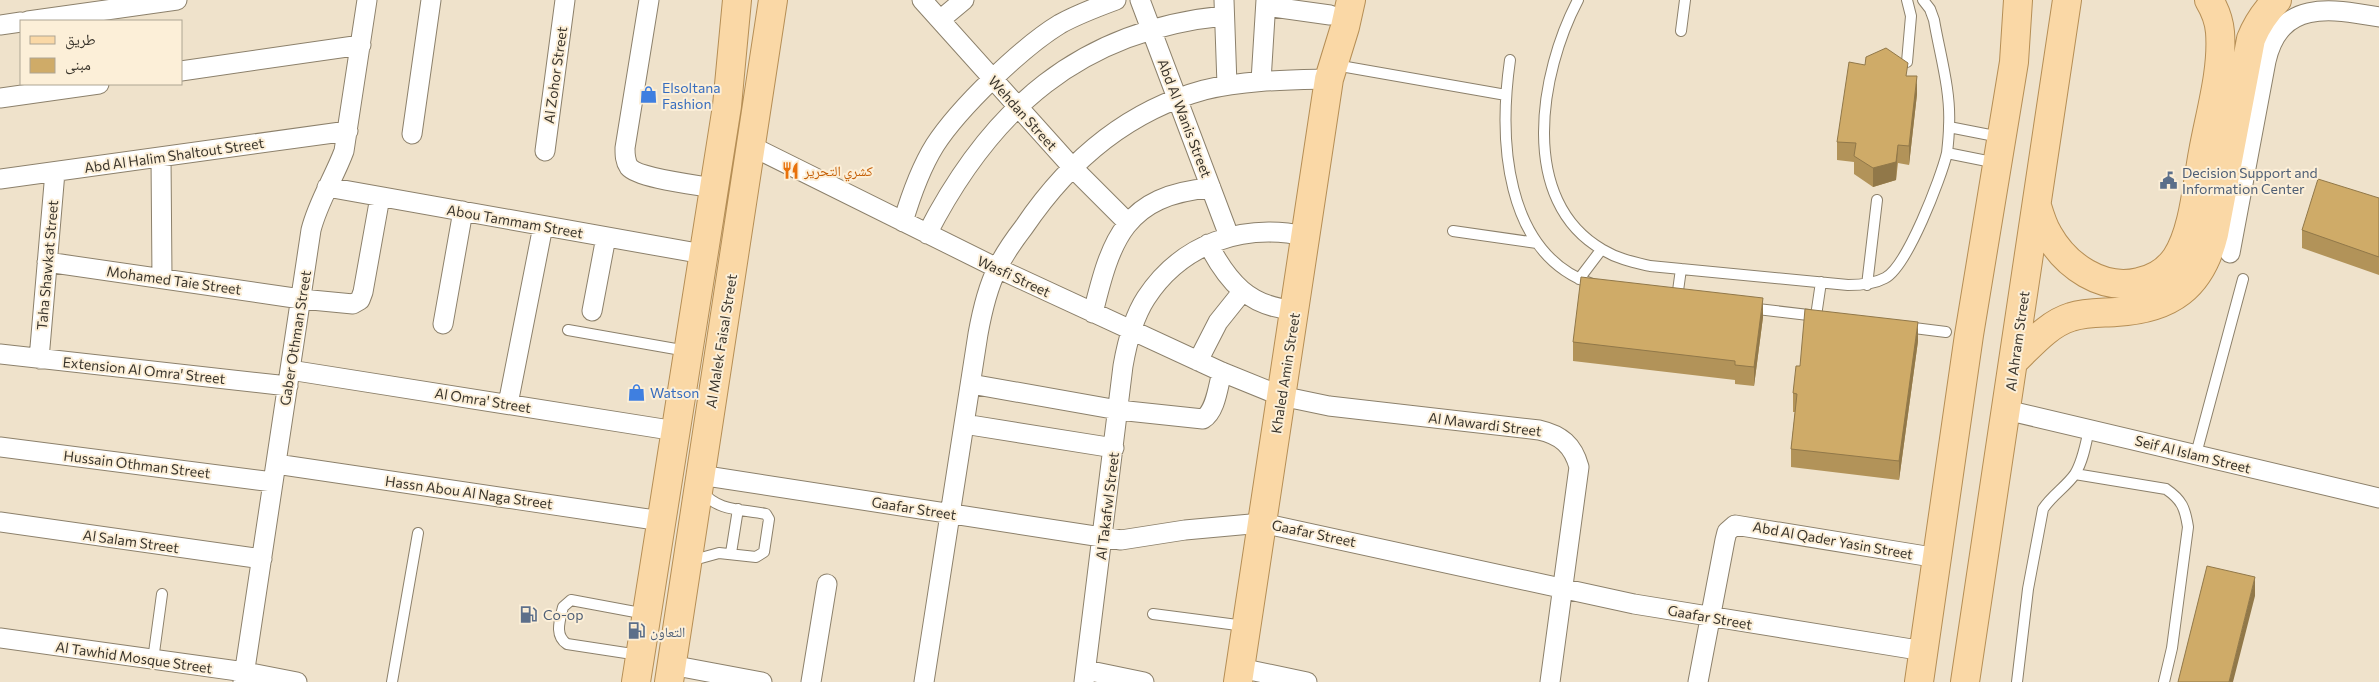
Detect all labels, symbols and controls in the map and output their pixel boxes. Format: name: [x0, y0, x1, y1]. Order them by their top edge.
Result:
legend: [20, 20, 182, 85]
street label: Al Zohor Street: [540, 25, 570, 125]
text: طريق: [65, 30, 96, 50]
text: مبنى: [65, 55, 91, 75]
street label: Abd Al Wanis Street: [1155, 56, 1216, 180]
street label: Wehdan Street: [985, 72, 1061, 154]
place label: Elsoltana Fashion: [662, 79, 721, 112]
shop icon: Elsoltana Fashion: [638, 85, 658, 105]
street label: Abd Al Halim Shaltout Street: [83, 134, 265, 176]
restaurant icon: كشري التحرير: [780, 160, 800, 180]
place label: كشري التحرير: [803, 162, 873, 182]
place label: Decision Support and Information Center: [2182, 164, 2318, 197]
public building icon: Decision Support and Information Center: [2158, 170, 2178, 190]
street label: Taha Shawkat Street: [33, 199, 61, 331]
street label: Abou Tammam Street: [446, 201, 585, 241]
street label: Wasfi Street: [975, 252, 1053, 300]
street label: Mohamed Taie Street: [106, 262, 243, 298]
street label: Gaber Othman Street: [276, 269, 314, 407]
street label: Al Malek Faisal Street: [702, 272, 740, 409]
street label: Al Ahram Street: [2002, 290, 2032, 392]
street label: Khaled Amin Street: [1267, 311, 1303, 435]
street label: Extension Al Omra' Street: [62, 353, 226, 387]
shop icon: Watson: [626, 382, 646, 402]
street label: Al Omra' Street: [434, 384, 533, 416]
place label: Watson: [650, 384, 699, 401]
street label: Al Mawardi Street: [1427, 409, 1543, 439]
street label: Seif Al Islam Street: [2133, 431, 2253, 477]
street label: Hussain Othman Street: [63, 447, 212, 481]
street label: Al Takafwl Street: [1092, 451, 1122, 561]
street label: Hassn Abou Al Naga Street: [384, 472, 554, 512]
street label: Gaafar Street: [870, 493, 958, 523]
street label: Gaafar Street: [1270, 516, 1358, 550]
street label: Abd Al Qader Yasin Street: [1752, 518, 1915, 563]
street label: Al Salam Street: [82, 526, 180, 556]
street label: Gaafar Street: [1666, 601, 1754, 633]
fuel station icon: Co-op: [519, 604, 539, 624]
place label: Co-op: [543, 606, 584, 623]
fuel station icon: التعاون: [626, 621, 646, 641]
place label: التعاون: [650, 623, 685, 641]
street label: Al Tawhid Mosque Street: [55, 638, 214, 676]

